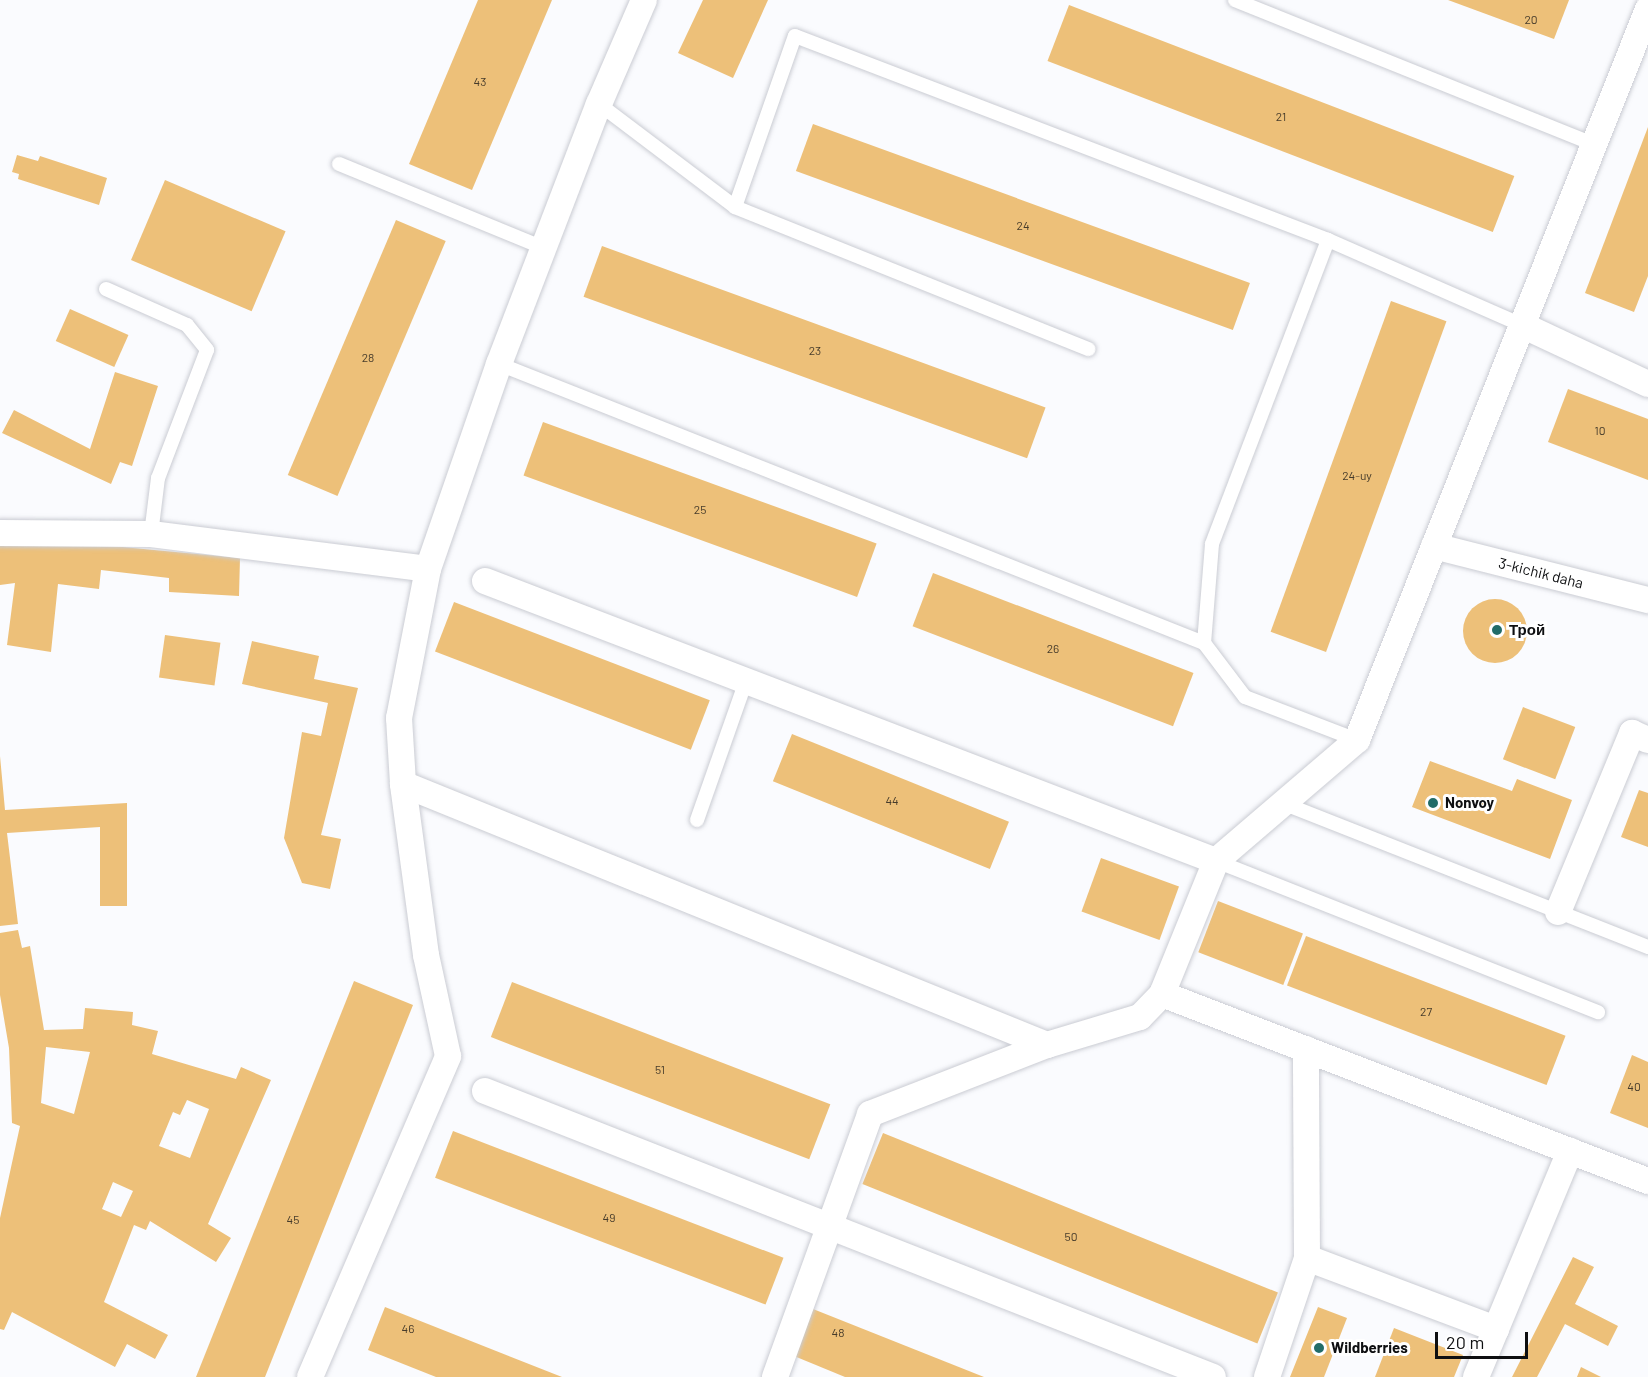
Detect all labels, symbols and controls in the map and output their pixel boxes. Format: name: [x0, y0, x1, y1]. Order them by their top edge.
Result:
house number: 20: [1524, 13, 1538, 27]
house number: 43: [474, 75, 486, 89]
house number: 21: [1276, 110, 1286, 124]
house number: 24: [1016, 219, 1030, 233]
house number: 23: [809, 344, 821, 358]
house number: 28: [362, 351, 374, 365]
house number: 10: [1595, 424, 1605, 438]
house number: 24-uy: [1342, 469, 1372, 483]
house number: 25: [694, 503, 706, 517]
street label: 3-kichik daha: [1497, 554, 1585, 592]
place label: Трой: [1509, 621, 1545, 639]
marker: Трой: [1490, 623, 1504, 637]
house number: 26: [1047, 642, 1059, 656]
house number: 44: [885, 794, 899, 808]
place label: Nonvoy: [1445, 794, 1494, 812]
marker: Nonvoy: [1426, 796, 1440, 810]
house number: 27: [1420, 1005, 1432, 1019]
house number: 51: [655, 1063, 665, 1077]
house number: 40: [1627, 1080, 1641, 1094]
house number: 49: [603, 1211, 615, 1225]
house number: 45: [287, 1213, 299, 1227]
house number: 50: [1065, 1230, 1077, 1244]
scale bar: [1438, 1320, 1531, 1358]
house number: 46: [402, 1322, 414, 1336]
house number: 48: [832, 1326, 844, 1340]
text: 20 m: [1446, 1331, 1484, 1353]
place label: Wildberries: [1331, 1339, 1408, 1357]
marker: Wildberries: [1312, 1341, 1326, 1355]

